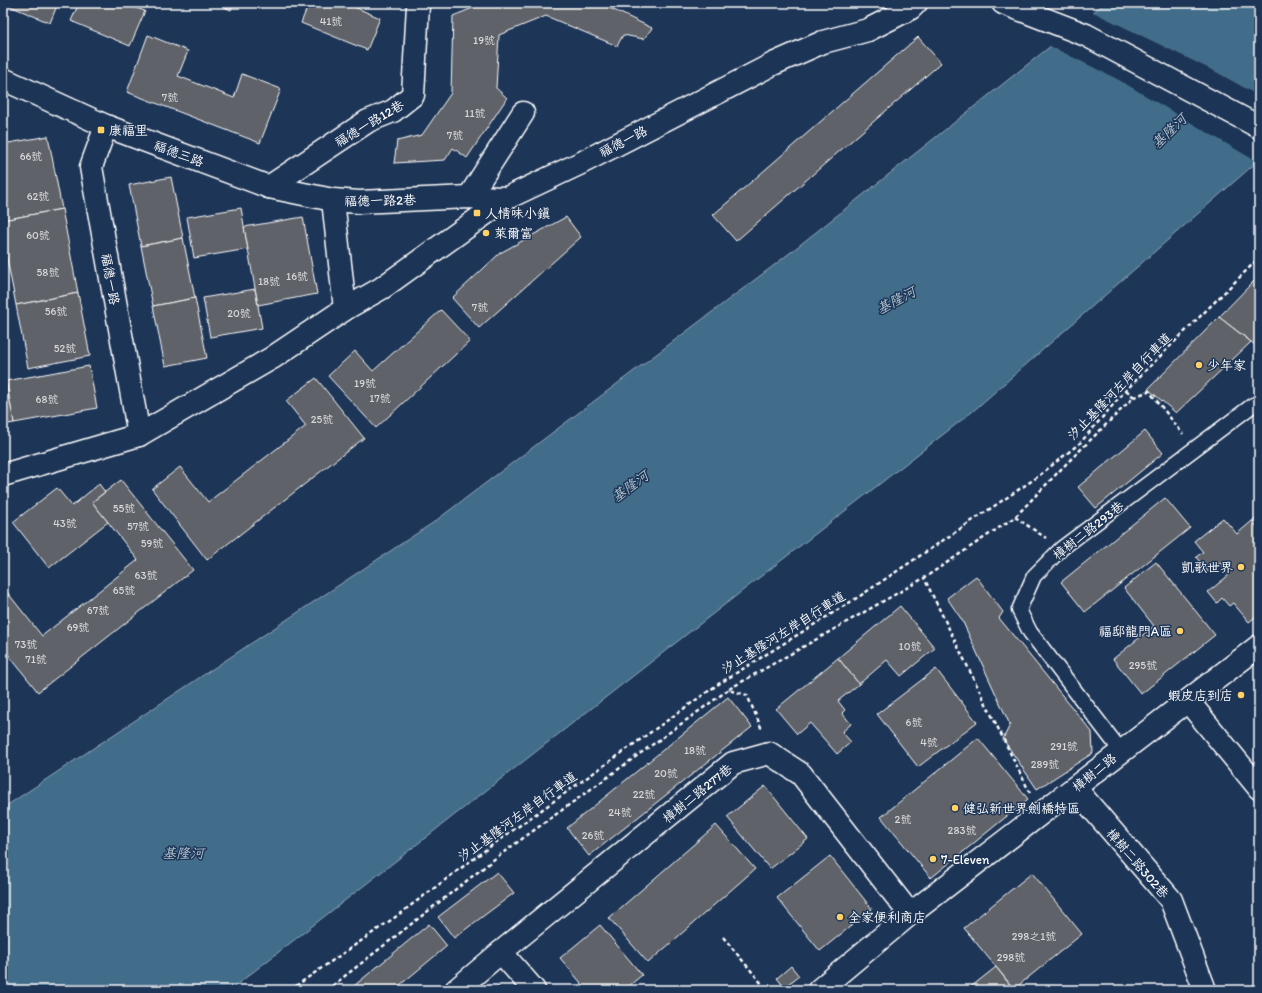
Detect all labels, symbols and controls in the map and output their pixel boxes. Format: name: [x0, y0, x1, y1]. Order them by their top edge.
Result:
house number: 41號: [320, 15, 342, 28]
house number: 19號: [473, 34, 495, 47]
house number: 7號: [162, 91, 178, 104]
street label: 福德一路12巷: [332, 97, 406, 150]
house number: 11號: [464, 107, 486, 120]
water label: 基隆河: [1148, 109, 1192, 152]
place label: 康福里: [109, 123, 148, 138]
street label: 福德一路: [597, 123, 650, 160]
marker: 康福里: [96, 125, 106, 135]
house number: 7號: [447, 129, 463, 142]
street label: 福德三路: [152, 138, 206, 169]
house number: 66號: [20, 150, 42, 163]
house number: 62號: [27, 190, 49, 203]
street label: 福德一路2巷: [344, 192, 416, 209]
place label: 人情味小鎮: [485, 206, 550, 221]
marker: 人情味小鎮: [472, 208, 482, 218]
place label: 萊爾富: [494, 226, 533, 241]
marker: 萊爾富: [481, 228, 491, 238]
house number: 60號: [26, 229, 50, 242]
street label: 福德一路: [99, 252, 122, 306]
house number: 58號: [37, 266, 59, 279]
house number: 16號: [286, 270, 308, 283]
house number: 18號: [258, 275, 280, 288]
water label: 基隆河: [874, 282, 921, 318]
house number: 7號: [472, 301, 488, 314]
house number: 56號: [45, 305, 67, 318]
house number: 20號: [227, 307, 251, 320]
street label: 汐止基隆河左岸自行車道: [1064, 330, 1174, 443]
house number: 52號: [54, 342, 76, 355]
place label: 少年家: [1207, 358, 1246, 373]
marker: 少年家: [1194, 360, 1204, 370]
house number: 19號: [354, 377, 376, 390]
house number: 17號: [369, 392, 391, 405]
house number: 68號: [36, 393, 58, 406]
house number: 25號: [311, 413, 333, 426]
water label: 基隆河: [608, 466, 654, 506]
street label: 樟樹二路293巷: [1050, 498, 1127, 563]
house number: 55號: [113, 502, 135, 515]
house number: 43號: [53, 517, 77, 530]
house number: 57號: [127, 520, 149, 533]
house number: 59號: [141, 537, 163, 550]
place label: 凱歌世界: [1181, 560, 1233, 575]
marker: 凱歌世界: [1236, 562, 1246, 572]
house number: 63號: [135, 569, 157, 582]
house number: 65號: [113, 584, 135, 597]
street label: 汐止基隆河左岸自行車道: [719, 588, 848, 677]
house number: 67號: [87, 604, 109, 617]
house number: 69號: [67, 621, 89, 634]
place label: 福邸龍門A區: [1099, 624, 1172, 639]
marker: 福邸龍門A區: [1175, 626, 1185, 636]
house number: 73號: [15, 638, 37, 651]
house number: 10號: [899, 640, 921, 653]
house number: 71號: [25, 653, 47, 666]
house number: 295號: [1129, 659, 1157, 672]
place label: 蝦皮店到店: [1168, 688, 1233, 703]
marker: 蝦皮店到店: [1236, 690, 1246, 700]
house number: 6號: [906, 716, 922, 729]
house number: 4號: [920, 736, 938, 749]
house number: 291號: [1050, 740, 1078, 753]
house number: 18號: [684, 744, 706, 757]
street label: 樟樹二路: [1069, 750, 1119, 795]
house number: 289號: [1031, 758, 1059, 771]
street label: 樟樹二路277巷: [660, 761, 735, 826]
house number: 20號: [654, 767, 678, 780]
street label: 汐止基隆河左岸自行車道: [455, 768, 580, 865]
house number: 22號: [633, 788, 655, 801]
place label: 健弘新世界劍橋特區: [963, 801, 1080, 816]
marker: 健弘新世界劍橋特區: [950, 803, 960, 813]
house number: 24號: [608, 806, 632, 819]
house number: 2號: [895, 813, 911, 826]
house number: 283號: [948, 824, 976, 837]
street label: 樟樹二路302巷: [1103, 826, 1172, 901]
house number: 26號: [582, 829, 604, 842]
water label: 基隆河: [162, 845, 206, 862]
place label: 7-Eleven: [941, 852, 990, 867]
marker: 7-Eleven: [928, 854, 938, 864]
place label: 全家便利商店: [848, 910, 926, 925]
marker: 全家便利商店: [835, 912, 845, 922]
house number: 298之1號: [1012, 930, 1056, 943]
house number: 298號: [997, 951, 1025, 964]

